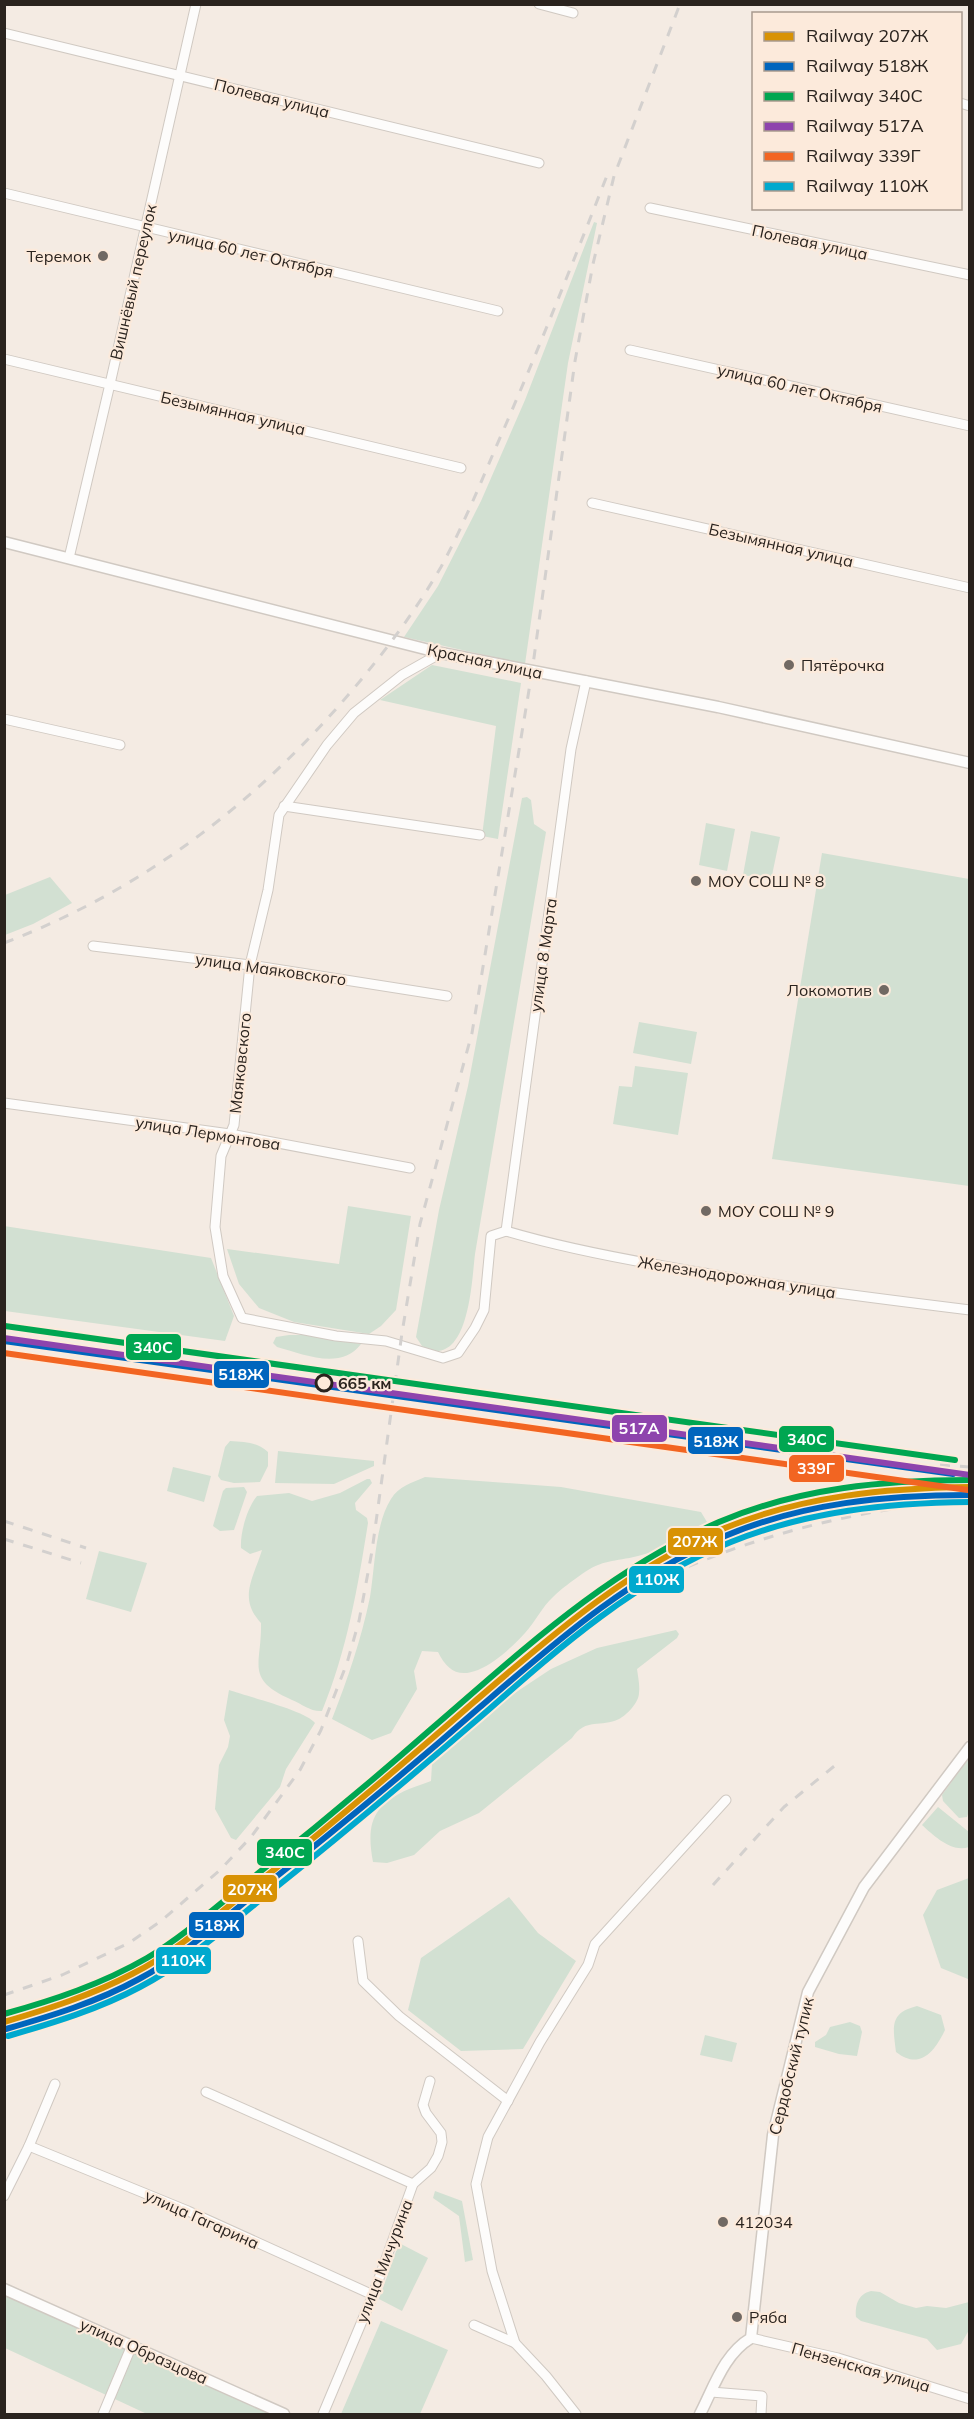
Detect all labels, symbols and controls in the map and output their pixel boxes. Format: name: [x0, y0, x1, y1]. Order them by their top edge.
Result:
legend: [752, 12, 962, 210]
text: Railway 207Ж: [806, 24, 929, 47]
text: Railway 518Ж: [806, 54, 929, 77]
street label: Полевая улица: [212, 74, 332, 122]
text: Railway 340С: [806, 84, 923, 107]
text: Railway 517А: [806, 114, 924, 137]
text: Railway 339Г: [806, 144, 921, 167]
text: Railway 110Ж: [806, 174, 929, 197]
street label: Вишнёвый переулок: [105, 202, 161, 362]
street label: Полевая улица: [750, 220, 870, 264]
street label: улица 60 лет Октября: [167, 224, 335, 282]
place label: Теремок: [26, 246, 91, 266]
marker: Теремок: [96, 249, 110, 263]
street label: улица 60 лет Октября: [716, 359, 884, 417]
street label: Безымянная улица: [159, 387, 307, 439]
street label: Безымянная улица: [707, 519, 855, 571]
street label: Красная улица: [426, 639, 544, 683]
place label: Пятёрочка: [801, 655, 885, 675]
marker: Пятёрочка: [782, 658, 796, 672]
place label: МОУ СОШ № 8: [708, 871, 824, 891]
marker: МОУ СОШ № 8: [689, 874, 703, 888]
street label: улица 8 Марта: [525, 897, 561, 1013]
street label: улица Маяковского: [194, 948, 348, 990]
place label: Локомотив: [787, 980, 872, 1000]
marker: Локомотив: [877, 983, 891, 997]
street label: Маяковского: [225, 1011, 255, 1115]
street label: улица Лермонтова: [134, 1112, 282, 1154]
place label: МОУ СОШ № 9: [718, 1201, 834, 1221]
marker: МОУ СОШ № 9: [699, 1204, 713, 1218]
street label: Железнодорожная улица: [637, 1251, 837, 1303]
line badge: 340С: [125, 1333, 182, 1361]
text: 340С: [133, 1337, 173, 1357]
line badge: 518Ж: [213, 1360, 270, 1389]
text: 518Ж: [218, 1364, 264, 1384]
place label: 665 км: [338, 1373, 391, 1393]
marker: 665 км: [315, 1374, 333, 1392]
line badge: 517А: [611, 1414, 668, 1443]
text: 517А: [619, 1418, 659, 1438]
line badge: 340С: [778, 1425, 835, 1453]
line badge: 518Ж: [687, 1426, 744, 1455]
text: 340С: [787, 1429, 827, 1449]
text: 518Ж: [693, 1431, 739, 1451]
line badge: 339Г: [788, 1454, 845, 1483]
text: 339Г: [797, 1458, 835, 1478]
line badge: 207Ж: [667, 1527, 724, 1556]
text: 207Ж: [672, 1531, 718, 1551]
line badge: 110Ж: [628, 1565, 685, 1594]
text: 110Ж: [634, 1569, 680, 1589]
line badge: 340С: [256, 1838, 313, 1867]
text: 340С: [265, 1842, 305, 1862]
line badge: 207Ж: [222, 1874, 278, 1903]
text: 207Ж: [227, 1879, 273, 1899]
line badge: 518Ж: [188, 1911, 245, 1939]
text: 518Ж: [194, 1915, 240, 1935]
line badge: 110Ж: [155, 1946, 212, 1975]
text: 110Ж: [160, 1950, 206, 1970]
street label: Сердобский тупик: [764, 1995, 818, 2137]
street label: улица Гагарина: [142, 2185, 262, 2253]
street label: улица Мичурина: [351, 2197, 417, 2325]
place label: 412034: [735, 2212, 793, 2232]
marker: 412034: [716, 2215, 730, 2229]
place label: Ряба: [749, 2307, 787, 2327]
marker: Ряба: [730, 2310, 744, 2324]
street label: улица Образцова: [77, 2314, 211, 2388]
street label: Пензенская улица: [789, 2338, 933, 2396]

